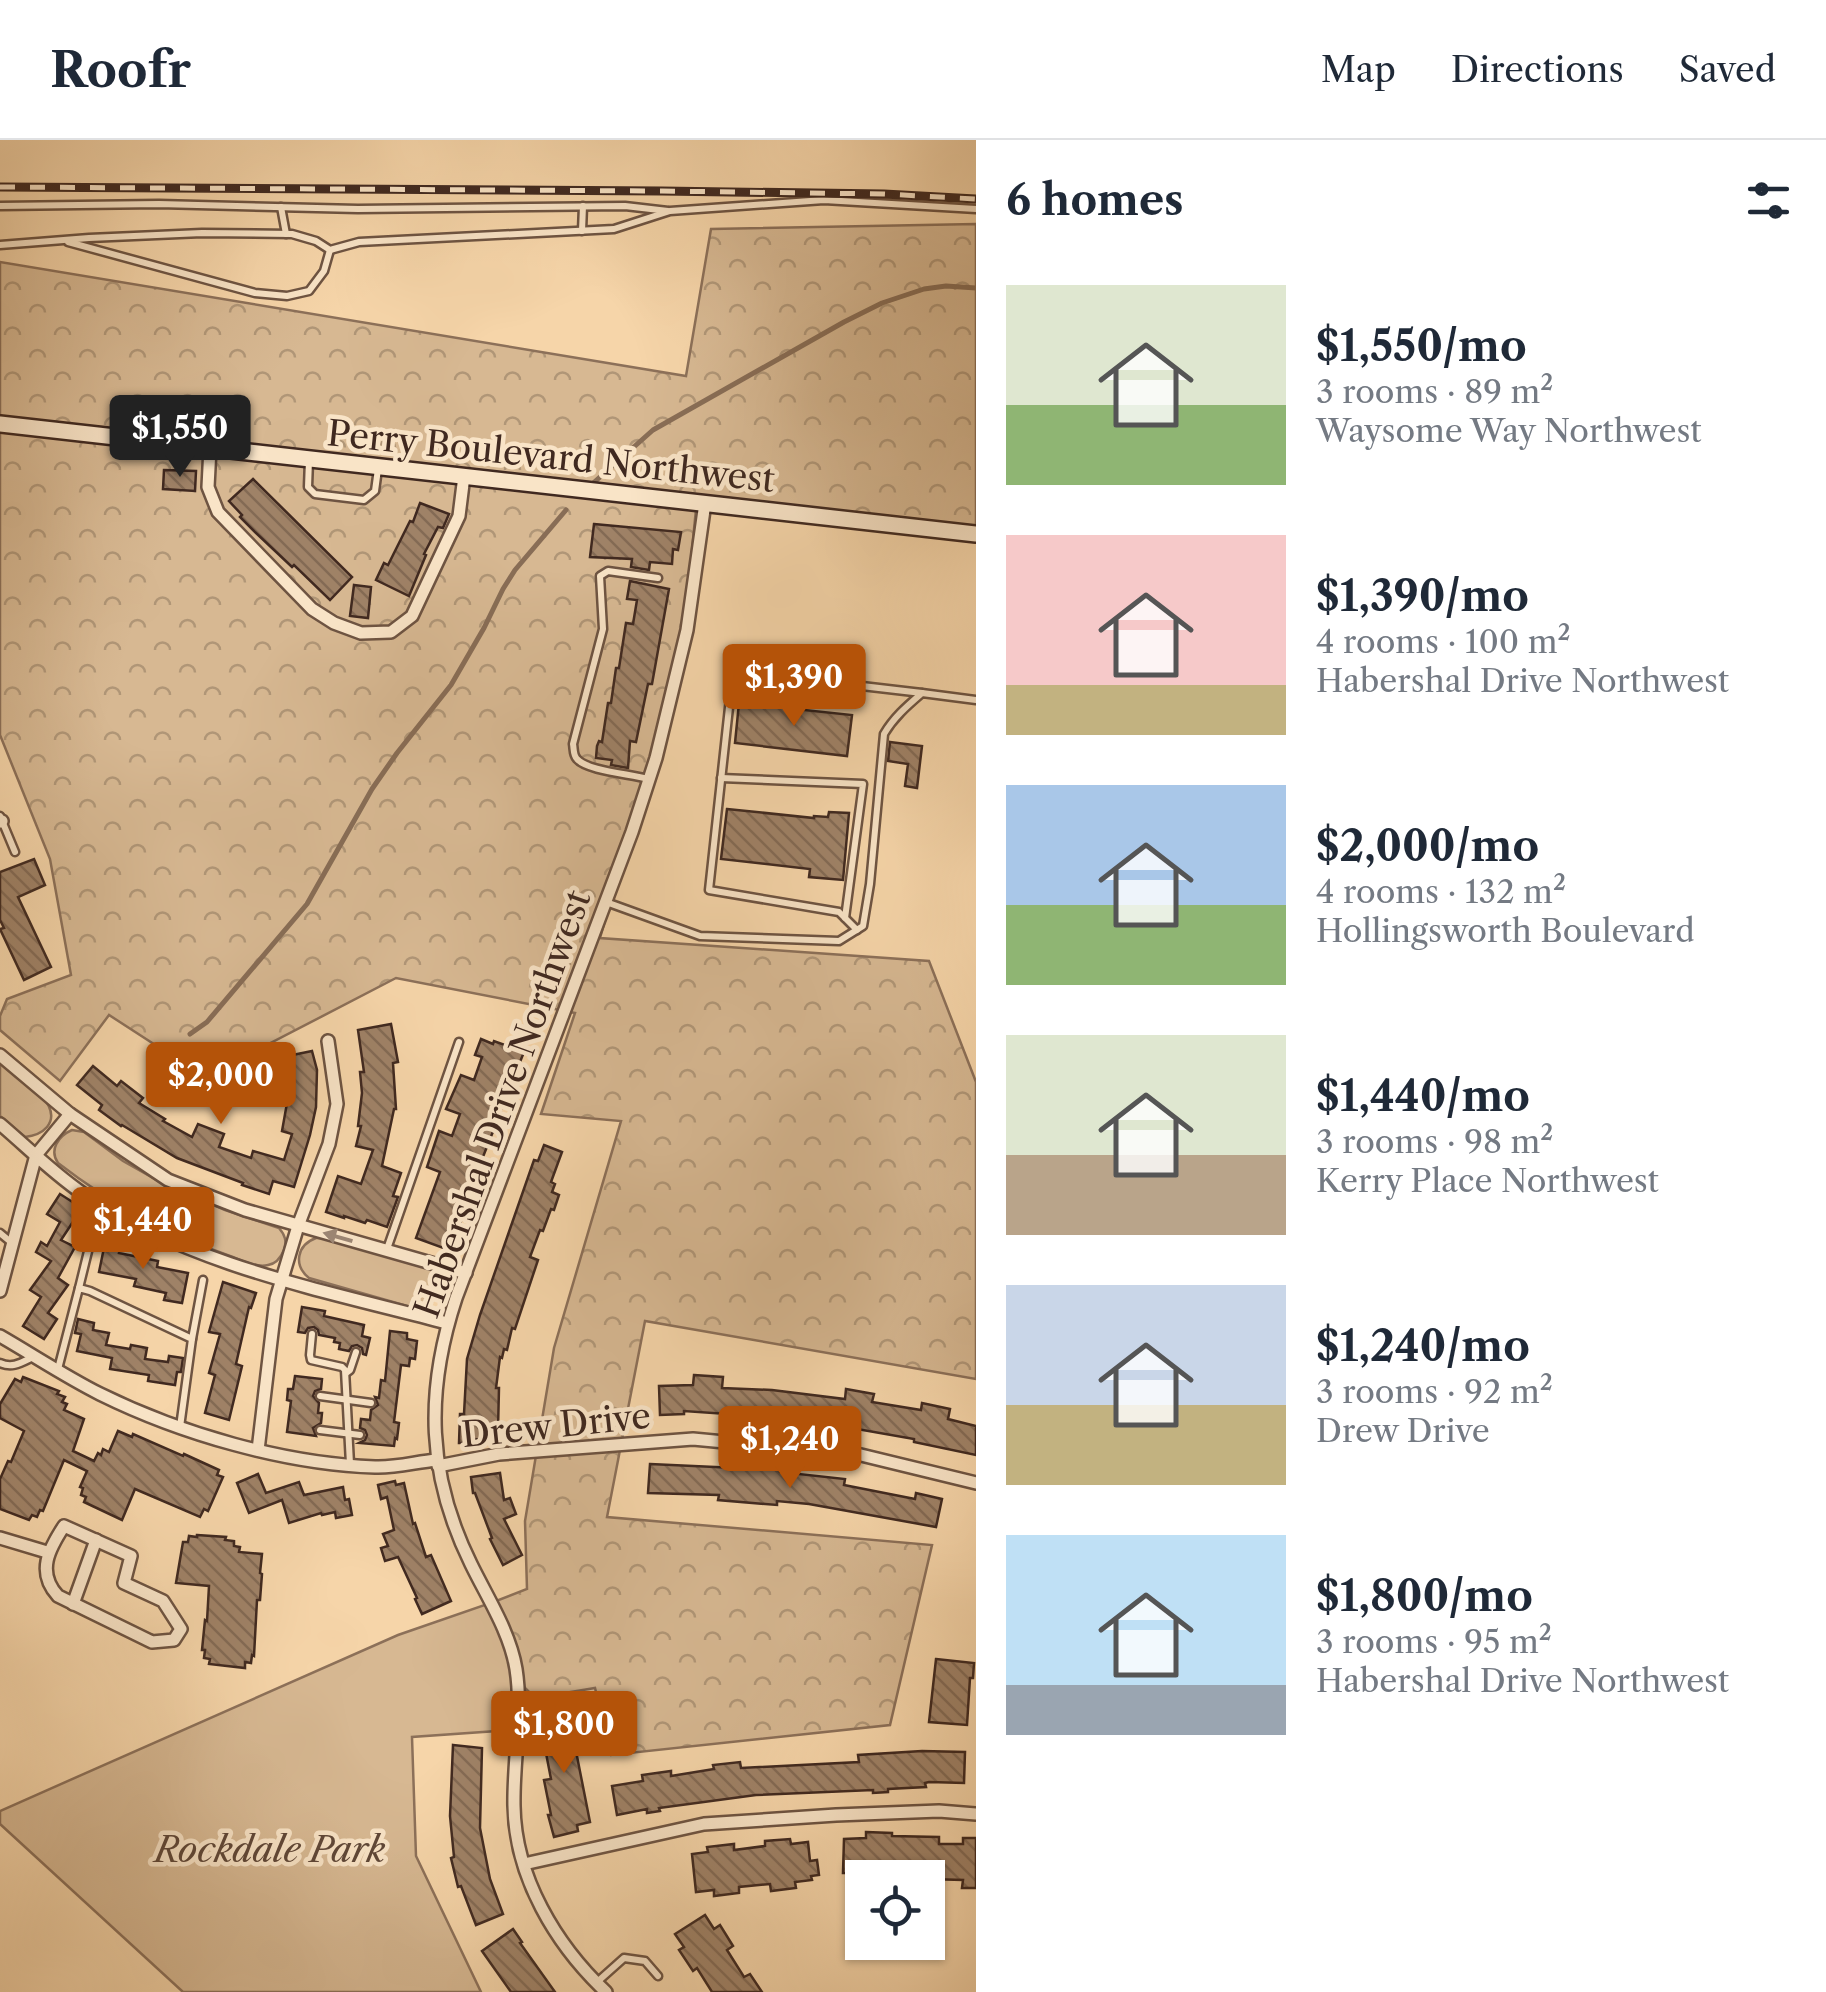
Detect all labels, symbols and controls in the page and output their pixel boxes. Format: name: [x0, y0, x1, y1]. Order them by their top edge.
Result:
text: Roofr: [50, 40, 191, 99]
text: Map: [1321, 48, 1396, 91]
text: Directions: [1451, 48, 1624, 91]
text: Saved: [1679, 48, 1776, 91]
icon: filters: [1741, 173, 1796, 228]
text: 6 homes: [1006, 174, 1184, 226]
text: $1,550/mo: [1316, 320, 1527, 372]
icon: home: [1086, 325, 1206, 445]
text: 3 rooms · 89 m²: [1316, 372, 1553, 411]
pin: $1,550: [99, 395, 261, 480]
text: $1,550: [132, 408, 228, 447]
street label: Perry Boulevard Northwest: [325, 411, 778, 501]
text: Waysome Way Northwest: [1316, 411, 1701, 450]
text: $1,390/mo: [1316, 570, 1529, 622]
icon: home: [1086, 575, 1206, 695]
text: 4 rooms · 100 m²: [1316, 622, 1571, 661]
pin: $1,390: [713, 644, 875, 729]
text: $1,390: [745, 657, 843, 696]
text: Habershal Drive Northwest: [1316, 661, 1729, 700]
text: $2,000/mo: [1316, 820, 1539, 872]
icon: home: [1086, 825, 1206, 945]
text: 4 rooms · 132 m²: [1316, 872, 1566, 911]
street label: Habershal Drive Northwest: [405, 884, 600, 1324]
text: Hollingsworth Boulevard: [1316, 911, 1695, 950]
pin: $2,000: [140, 1042, 302, 1127]
text: $2,000: [168, 1055, 274, 1094]
text: $1,440/mo: [1316, 1070, 1530, 1122]
icon: home: [1086, 1075, 1206, 1195]
text: 3 rooms · 98 m²: [1316, 1122, 1553, 1161]
text: Kerry Place Northwest: [1316, 1161, 1659, 1200]
pin: $1,440: [62, 1187, 224, 1272]
text: $1,440: [93, 1200, 193, 1239]
one-way arrow: [322, 1229, 353, 1244]
text: $1,240/mo: [1316, 1320, 1530, 1372]
icon: home: [1086, 1325, 1206, 1445]
text: 3 rooms · 92 m²: [1316, 1372, 1553, 1411]
street label: Drew Drive: [459, 1394, 653, 1456]
pin: $1,240: [709, 1406, 871, 1491]
text: Drew Drive: [1316, 1411, 1490, 1450]
text: $1,240: [740, 1419, 840, 1458]
text: $1,800/mo: [1316, 1570, 1533, 1622]
icon: home: [1086, 1575, 1206, 1695]
text: 3 rooms · 95 m²: [1316, 1622, 1552, 1661]
text: Habershal Drive Northwest: [1316, 1661, 1729, 1700]
pin: $1,800: [483, 1691, 645, 1776]
text: $1,800: [513, 1704, 615, 1743]
park label: Rockdale Park: [152, 1828, 385, 1871]
map controls: [845, 1860, 945, 1960]
button: locate: [845, 1860, 945, 1960]

